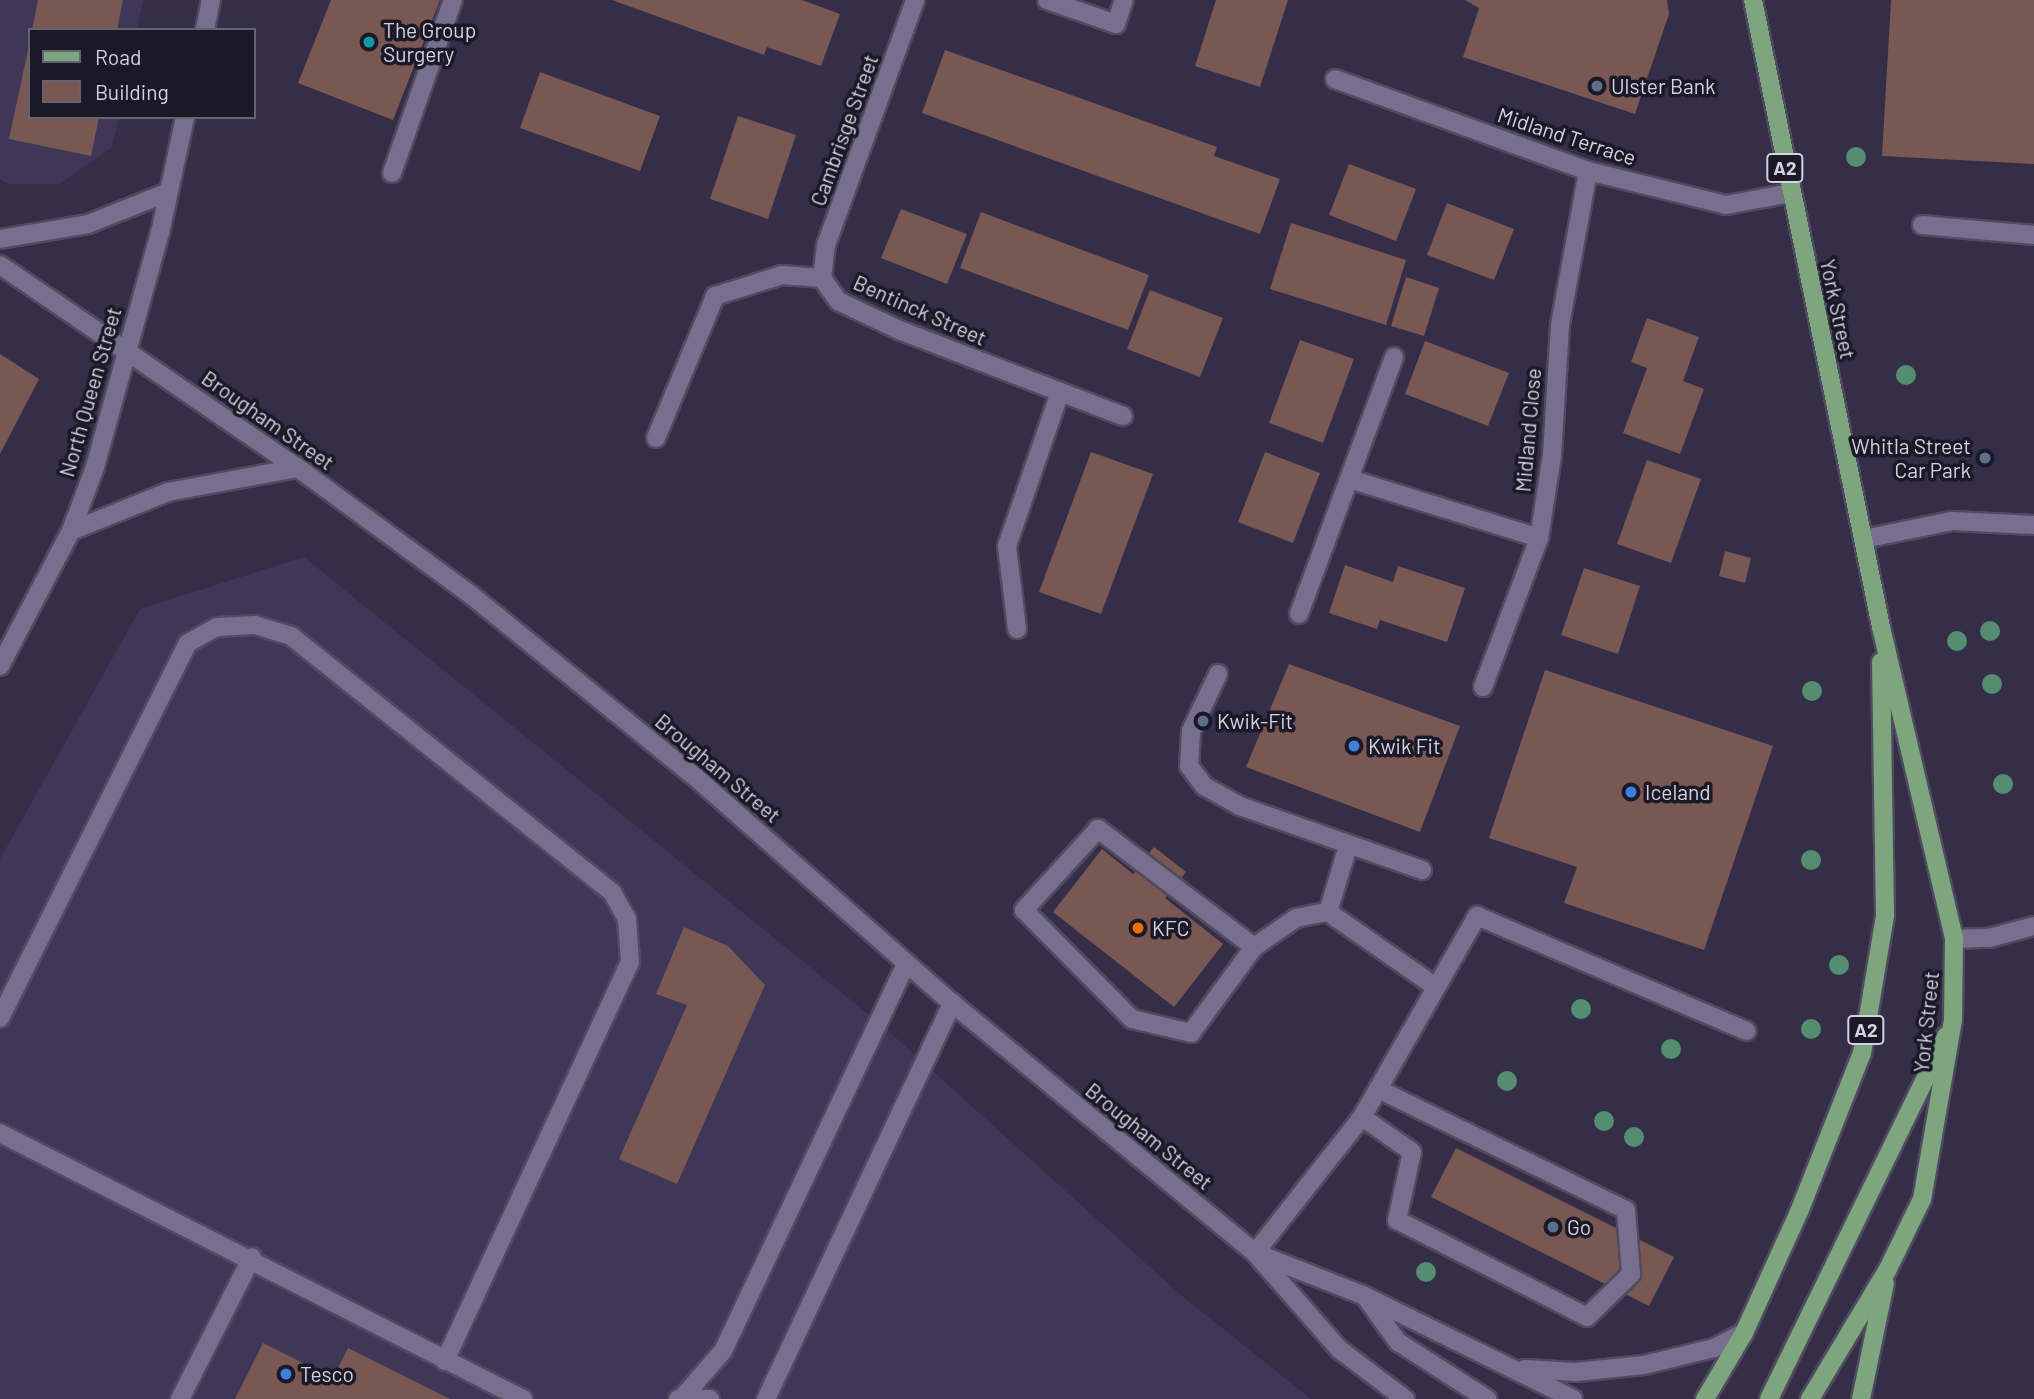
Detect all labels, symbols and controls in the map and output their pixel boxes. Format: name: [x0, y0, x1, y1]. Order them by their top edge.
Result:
place label: The Group Surgery: [383, 17, 476, 67]
legend: [28, 28, 256, 119]
marker: The Group Surgery: [361, 34, 377, 50]
text: Road: [95, 44, 141, 69]
street label: Cambrisge Street: [805, 51, 883, 209]
place label: Ulster Bank: [1611, 73, 1715, 99]
marker: Ulster Bank: [1589, 78, 1605, 94]
text: Building: [95, 79, 169, 104]
street label: Midland Terrace: [1495, 102, 1639, 170]
road number: A2: [1766, 152, 1804, 184]
street label: York Street: [1815, 257, 1861, 361]
street label: Bentinck Street: [850, 269, 990, 351]
street label: North Queen Street: [54, 304, 126, 480]
street label: Brougham Street: [197, 365, 339, 475]
street label: Midland Close: [1510, 367, 1546, 493]
place label: Whitla Street Car Park: [1851, 433, 1971, 483]
marker: Whitla Street Car Park: [1977, 450, 1993, 466]
street label: Brougham Street: [650, 708, 786, 828]
place label: Kwik-Fit: [1217, 708, 1293, 734]
marker: Kwik-Fit: [1195, 713, 1211, 729]
place label: Kwik Fit: [1368, 733, 1441, 759]
marker: Kwik Fit: [1346, 738, 1362, 754]
place label: Iceland: [1645, 779, 1711, 805]
marker: Iceland: [1623, 784, 1639, 800]
place label: KFC: [1152, 915, 1189, 941]
marker: KFC: [1130, 920, 1146, 936]
street label: York Street: [1908, 970, 1944, 1074]
road number: A2: [1847, 1014, 1885, 1046]
street label: Brougham Street: [1081, 1077, 1217, 1195]
place label: Go: [1567, 1214, 1591, 1240]
marker: Go: [1545, 1219, 1561, 1235]
place label: Tesco: [300, 1361, 354, 1387]
marker: Tesco: [278, 1366, 294, 1382]

